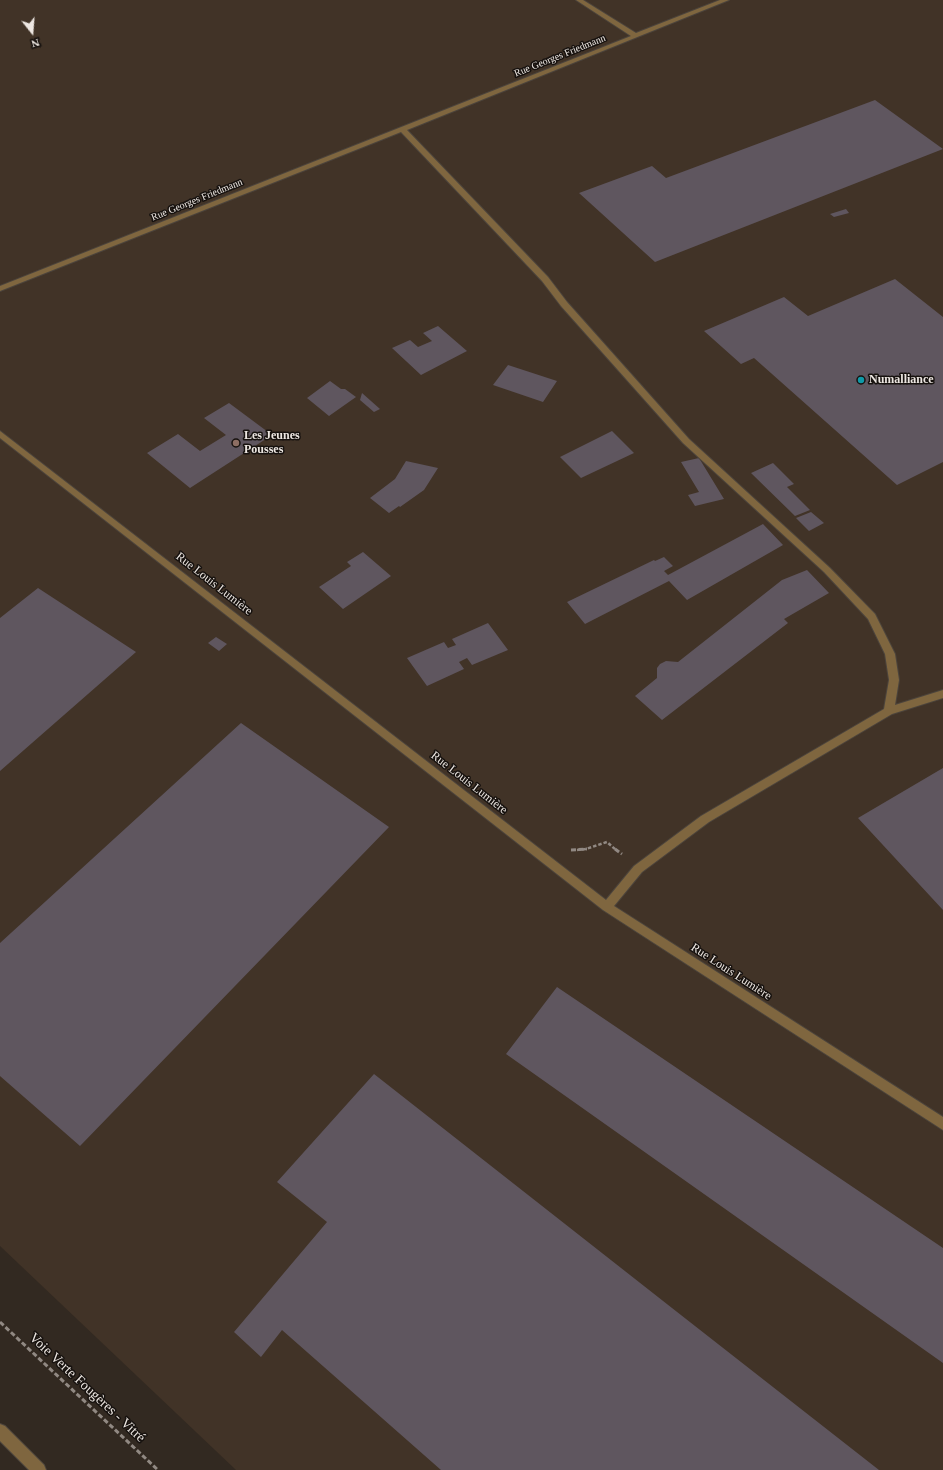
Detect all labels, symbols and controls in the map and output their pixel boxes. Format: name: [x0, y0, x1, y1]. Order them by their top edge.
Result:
north arrow: [12, 12, 52, 52]
street label: Rue Georges Friedmann: [513, 32, 607, 80]
text: N: [30, 37, 41, 50]
street label: Rue Georges Friedmann: [150, 176, 244, 224]
place label: Numalliance: [869, 373, 934, 387]
marker: Numalliance: [856, 375, 866, 385]
place label: Les Jeunes Pousses: [244, 429, 300, 457]
marker: Les Jeunes Pousses: [231, 438, 241, 448]
street label: Rue Louis Lumière: [173, 550, 255, 618]
street label: Rue Louis Lumière: [428, 749, 510, 817]
street label: Rue Louis Lumière: [688, 941, 774, 1003]
street label: Voie Verte Fougères - Vitré: [25, 1330, 149, 1446]

